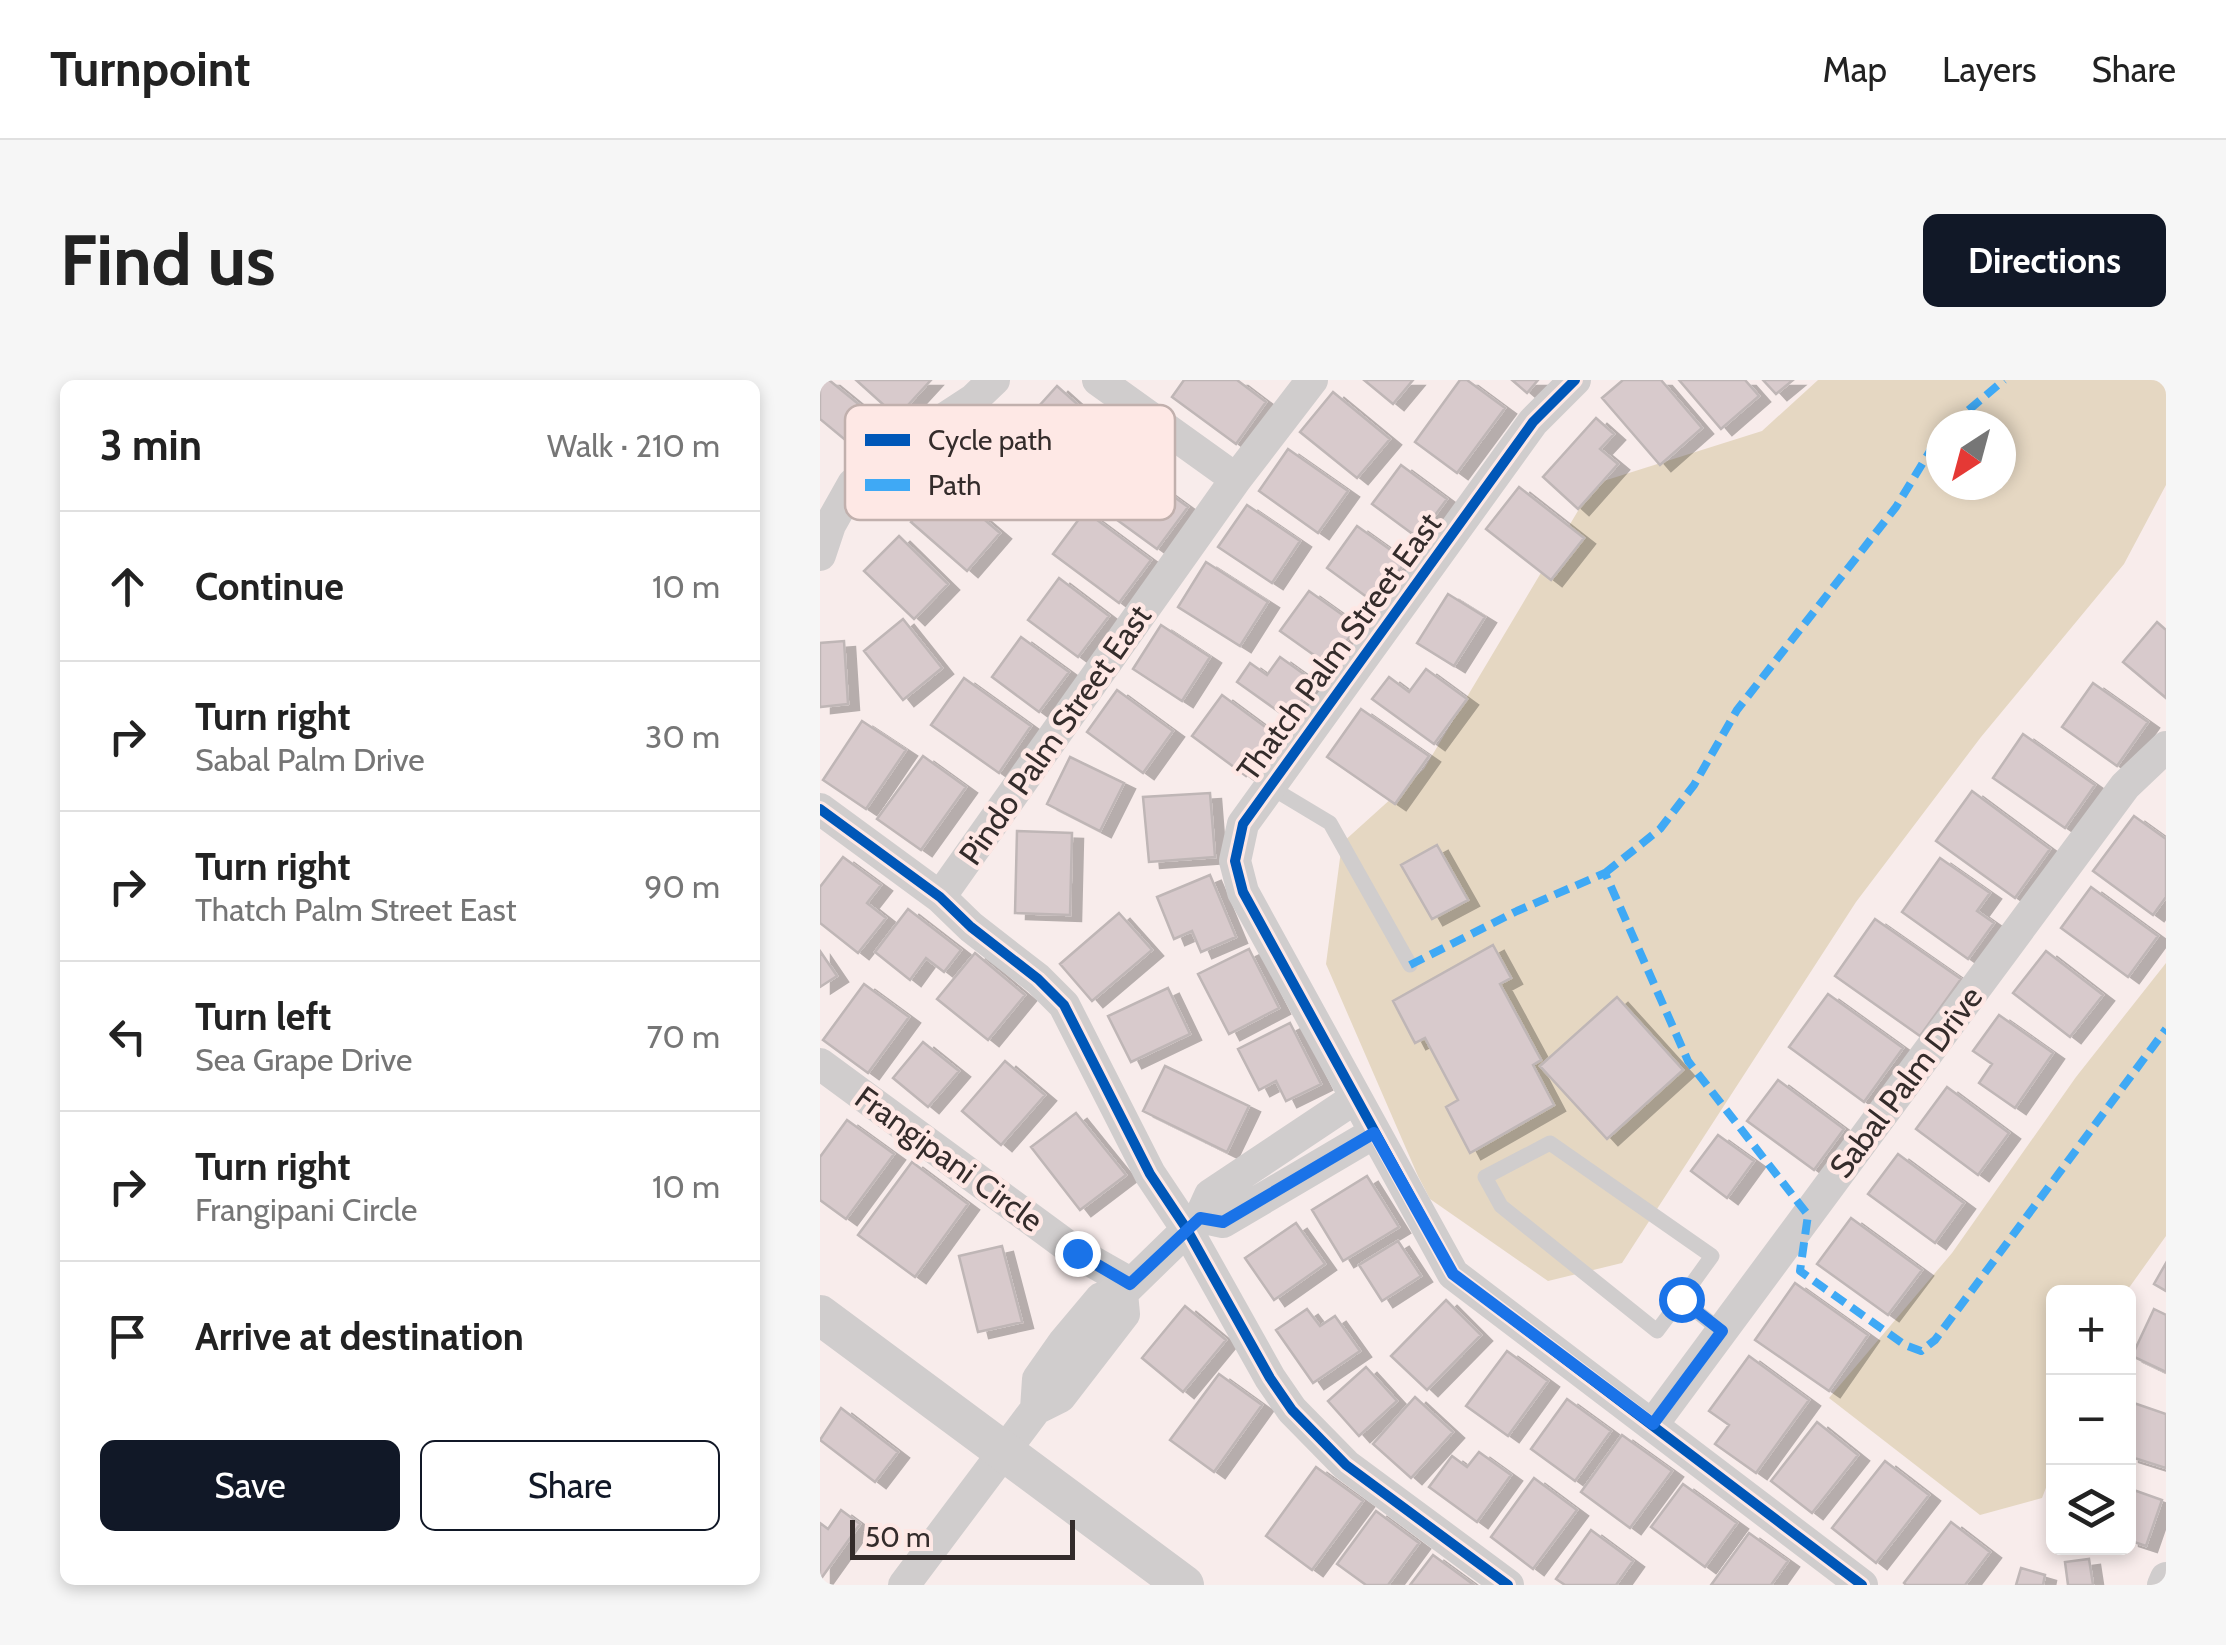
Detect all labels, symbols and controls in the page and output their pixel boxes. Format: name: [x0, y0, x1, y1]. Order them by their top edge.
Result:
text: Turnpoint: [50, 40, 251, 98]
text: Map: [1823, 48, 1887, 91]
text: Layers: [1942, 48, 2036, 91]
text: Share: [2091, 48, 2176, 91]
button: Directions: [1923, 214, 2166, 307]
text: Find us: [60, 217, 276, 303]
legend: [845, 405, 1175, 520]
north arrow: [1926, 410, 2016, 500]
text: 3 min: [100, 419, 202, 471]
text: Cycle path: [928, 423, 1052, 457]
text: Walk · 210 m: [547, 426, 720, 465]
text: Path: [928, 468, 981, 502]
street label: Thatch Palm Street East: [1228, 505, 1449, 788]
icon: ahead: [100, 559, 155, 614]
text: Continue: [195, 563, 344, 610]
text: 10 m: [652, 567, 720, 606]
street label: Pindo Palm Street East: [950, 597, 1159, 872]
text: Turn right: [195, 693, 351, 740]
icon: right: [100, 709, 155, 764]
text: 30 m: [645, 717, 720, 756]
text: Sabal Palm Drive: [195, 740, 425, 779]
text: Turn right: [195, 843, 351, 890]
icon: right: [100, 859, 155, 914]
text: 90 m: [644, 867, 720, 906]
text: Thatch Palm Street East: [195, 890, 517, 929]
street label: Sabal Palm Drive: [1821, 978, 1990, 1185]
text: Turn left: [195, 993, 331, 1040]
icon: left: [100, 1009, 155, 1064]
text: 70 m: [647, 1017, 720, 1056]
text: Sea Grape Drive: [195, 1040, 412, 1079]
street label: Frangipani Circle: [848, 1077, 1051, 1240]
text: Turn right: [195, 1143, 351, 1190]
icon: right: [100, 1159, 155, 1214]
text: 10 m: [652, 1167, 720, 1206]
text: Frangipani Circle: [195, 1190, 417, 1229]
route end: [1055, 1231, 1101, 1277]
route start: [1659, 1277, 1705, 1323]
map controls: [2046, 1285, 2136, 1555]
button: +: [2046, 1285, 2136, 1375]
icon: arrive: [100, 1309, 155, 1364]
text: Arrive at destination: [195, 1313, 524, 1360]
button: −: [2046, 1375, 2136, 1465]
button: Save: [100, 1440, 400, 1531]
button: Share: [420, 1440, 720, 1531]
button: layers: [2046, 1465, 2136, 1555]
scale bar: [850, 1515, 1075, 1560]
text: 50 m: [865, 1520, 931, 1554]

